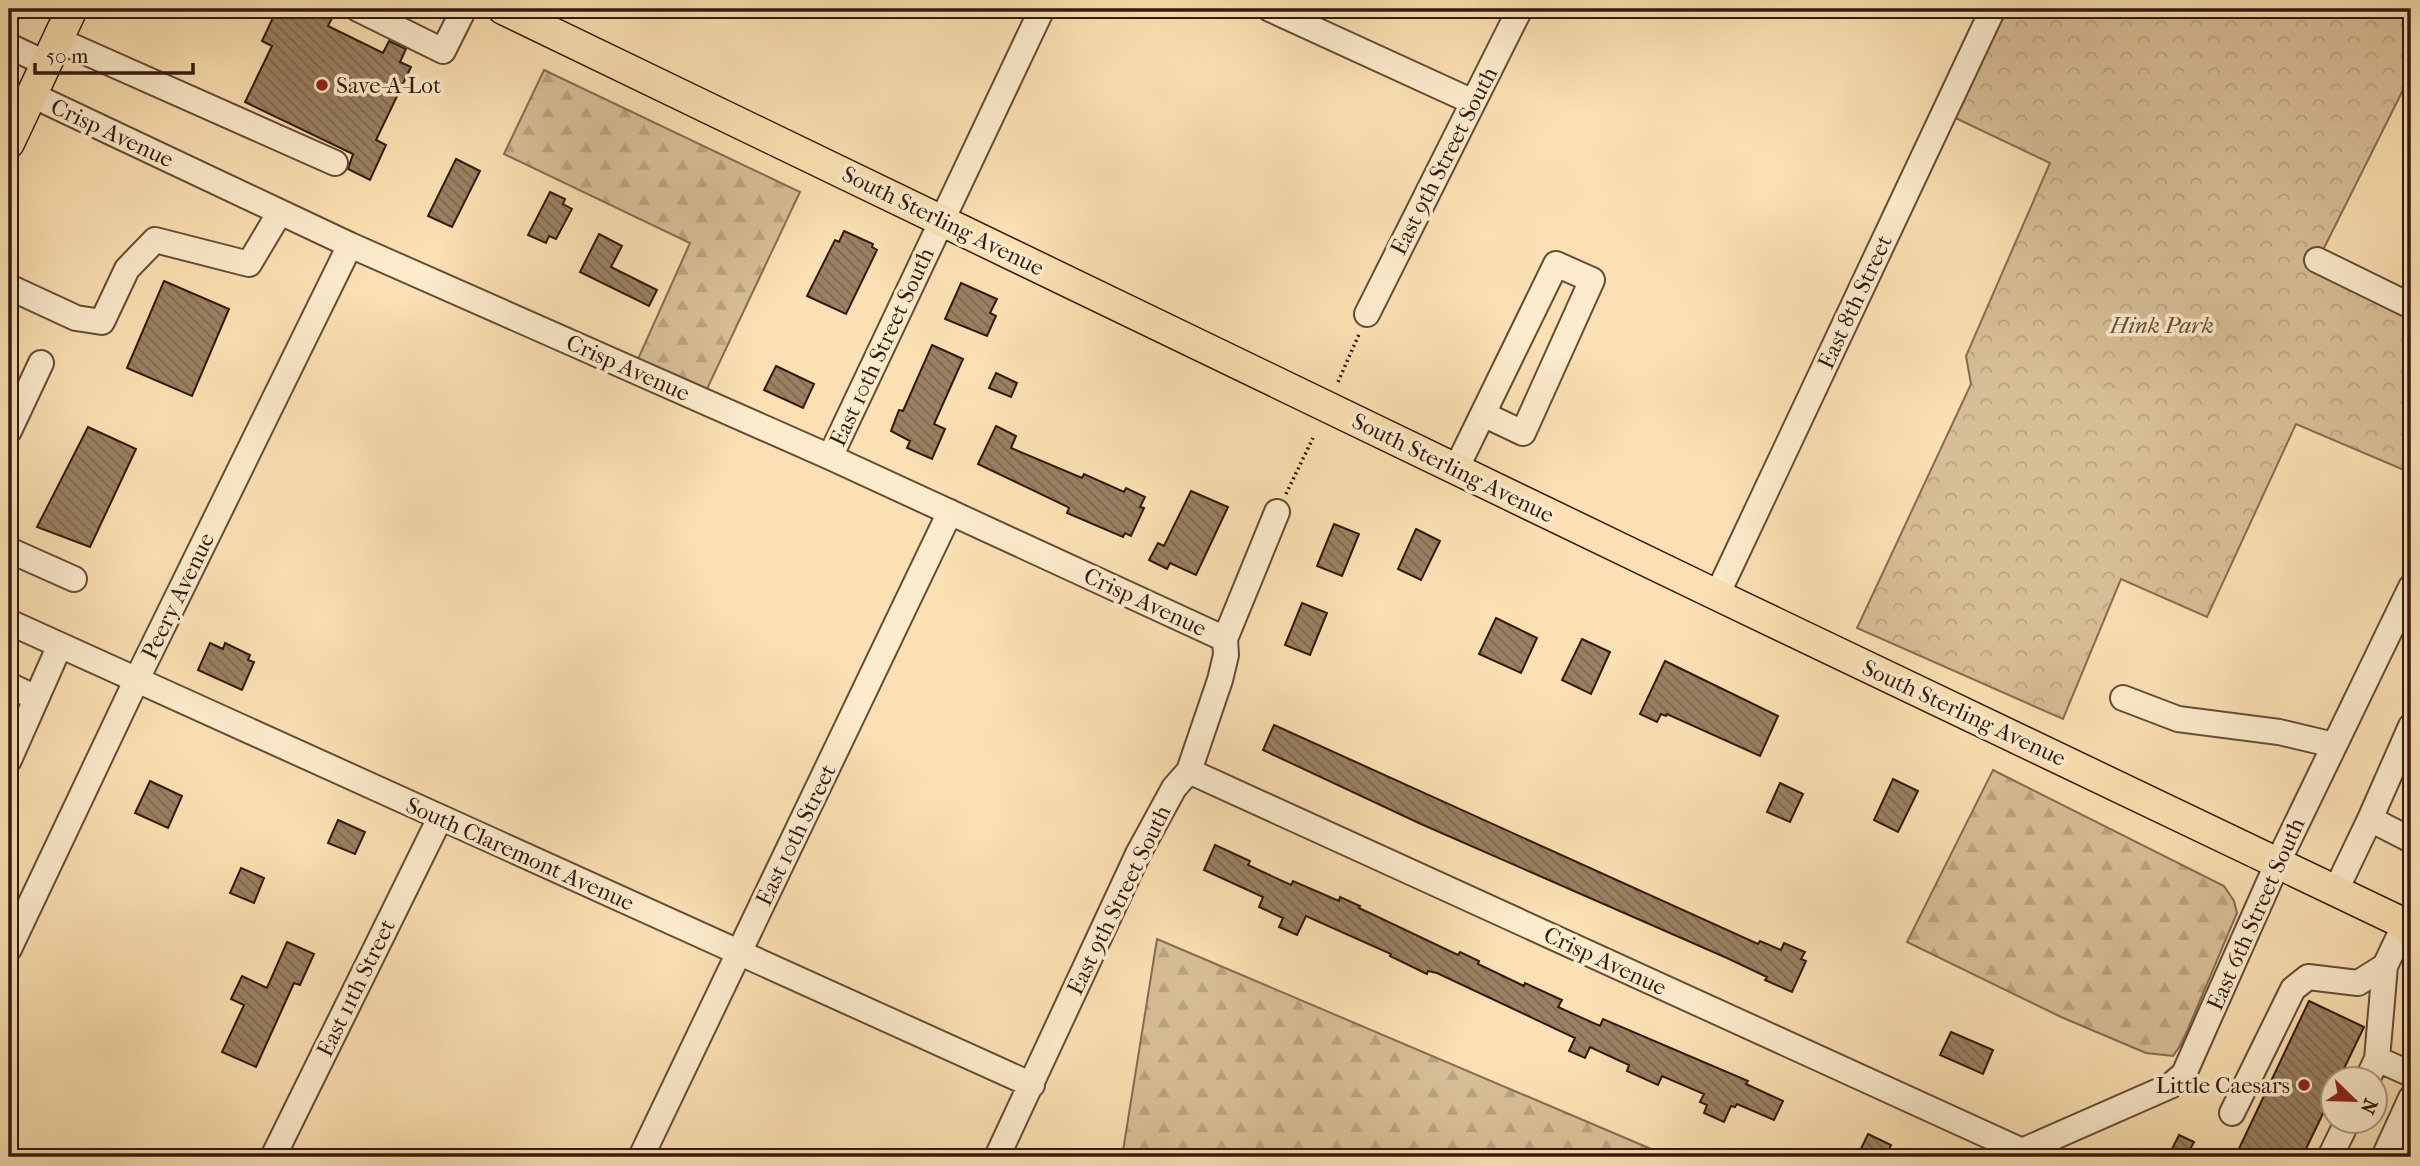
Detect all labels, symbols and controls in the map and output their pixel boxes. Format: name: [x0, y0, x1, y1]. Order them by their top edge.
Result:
scale bar: [35, 32, 192, 76]
text: 50 m: [46, 44, 89, 68]
street label: East 9th Street South: [1385, 62, 1503, 260]
place label: Save-A-Lot: [336, 72, 441, 99]
marker: Save-A-Lot: [314, 77, 330, 93]
street label: Crisp Avenue: [46, 93, 178, 173]
street label: South Sterling Avenue: [838, 160, 1048, 282]
street label: East 8th Street: [1812, 231, 1898, 373]
street label: East 10th Street South: [824, 243, 940, 451]
park label: Hink Park: [2109, 312, 2214, 339]
street label: Crisp Avenue: [562, 329, 694, 407]
street label: South Sterling Avenue: [1348, 407, 1558, 529]
street label: Peery Avenue: [136, 528, 220, 664]
street label: Crisp Avenue: [1079, 562, 1211, 642]
street label: South Sterling Avenue: [1858, 654, 2070, 772]
street label: East 10th Street: [750, 760, 842, 910]
street label: South Claremont Avenue: [402, 791, 638, 917]
street label: East 9th Street South: [1061, 801, 1177, 999]
street label: East 6th Street South: [2201, 813, 2311, 1014]
street label: East 11th Street: [311, 915, 401, 1061]
street label: Crisp Avenue: [1539, 921, 1671, 1001]
north arrow: [2318, 1064, 2388, 1134]
place label: Little Caesars: [2156, 1072, 2290, 1099]
marker: Little Caesars: [2296, 1077, 2312, 1093]
text: N: [2356, 1095, 2382, 1118]

